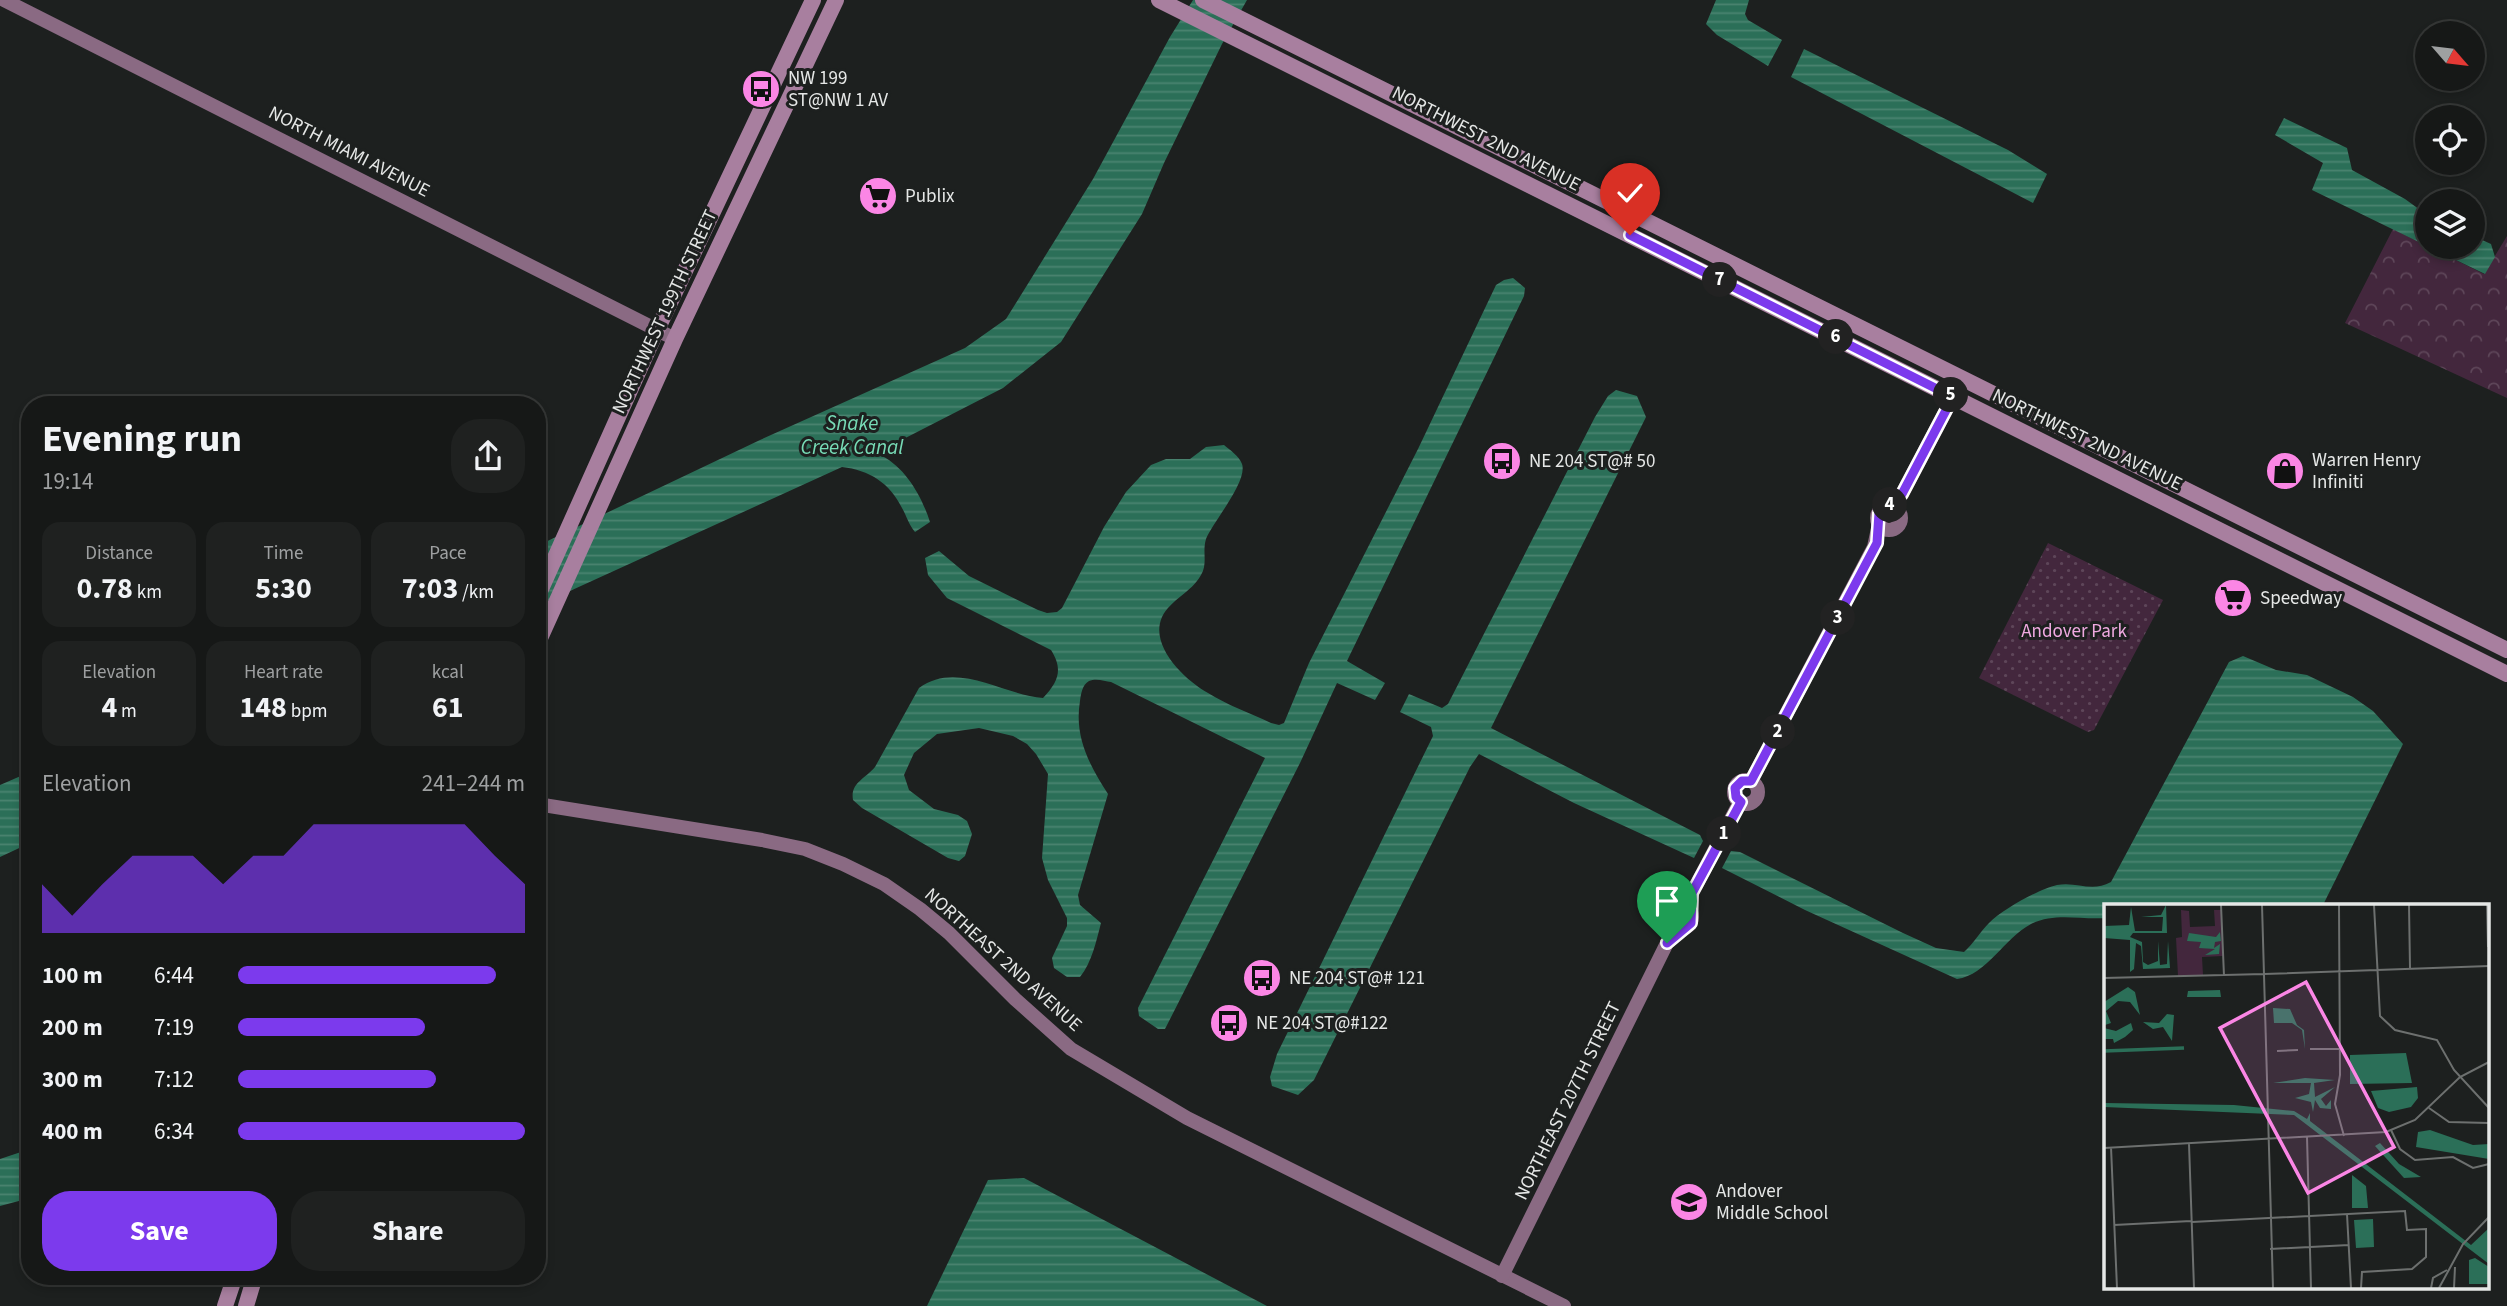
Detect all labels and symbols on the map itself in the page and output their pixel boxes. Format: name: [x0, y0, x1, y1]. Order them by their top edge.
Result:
north arrow: [2415, 21, 2485, 91]
place label: NW 199 ST@NW 1 AV: [788, 65, 888, 114]
bus stop icon: NW 199 ST@NW 1 AV: [740, 68, 782, 110]
street label: NORTHWEST 2ND AVENUE: [1387, 80, 1585, 198]
street label: NORTH MIAMI AVENUE: [264, 100, 434, 204]
pin: [1600, 163, 1660, 235]
supermarket icon: Publix: [857, 175, 899, 217]
place label: Publix: [905, 183, 955, 210]
street label: NORTHWEST 199TH STREET: [606, 206, 724, 418]
pin: 7: [1702, 262, 1738, 298]
pin: 6: [1818, 320, 1854, 354]
pin: 5: [1934, 378, 1968, 412]
street label: NORTHWEST 2ND AVENUE: [1987, 382, 2187, 498]
water label: Snake Creek Canal: [800, 408, 904, 462]
bus stop icon: NE 204 ST@# 50: [1481, 440, 1523, 482]
place label: Warren Henry Infiniti: [2312, 447, 2421, 496]
place label: NE 204 ST@# 50: [1529, 448, 1655, 475]
shop icon: Warren Henry Infiniti: [2264, 450, 2306, 492]
pin: 4: [1872, 488, 1908, 522]
supermarket icon: Speedway: [2212, 577, 2254, 619]
place label: Speedway: [2260, 585, 2342, 612]
pin: 3: [1820, 600, 1856, 636]
park label: Andover Park: [2021, 618, 2127, 645]
pin: 2: [1760, 714, 1796, 750]
pin: 1: [1706, 816, 1742, 852]
pin: [1637, 871, 1697, 943]
street label: NORTHEAST 2ND AVENUE: [918, 882, 1088, 1038]
inset map: [2104, 904, 2490, 1288]
bus stop icon: NE 204 ST@# 121: [1241, 957, 1283, 999]
place label: NE 204 ST@# 121: [1289, 965, 1425, 992]
street label: NORTHEAST 207TH STREET: [1508, 997, 1628, 1205]
bus stop icon: NE 204 ST@#122: [1208, 1002, 1250, 1044]
place label: NE 204 ST@#122: [1256, 1010, 1388, 1037]
place label: Andover Middle School: [1716, 1178, 1828, 1227]
school or university icon: Andover Middle School: [1668, 1181, 1710, 1223]

